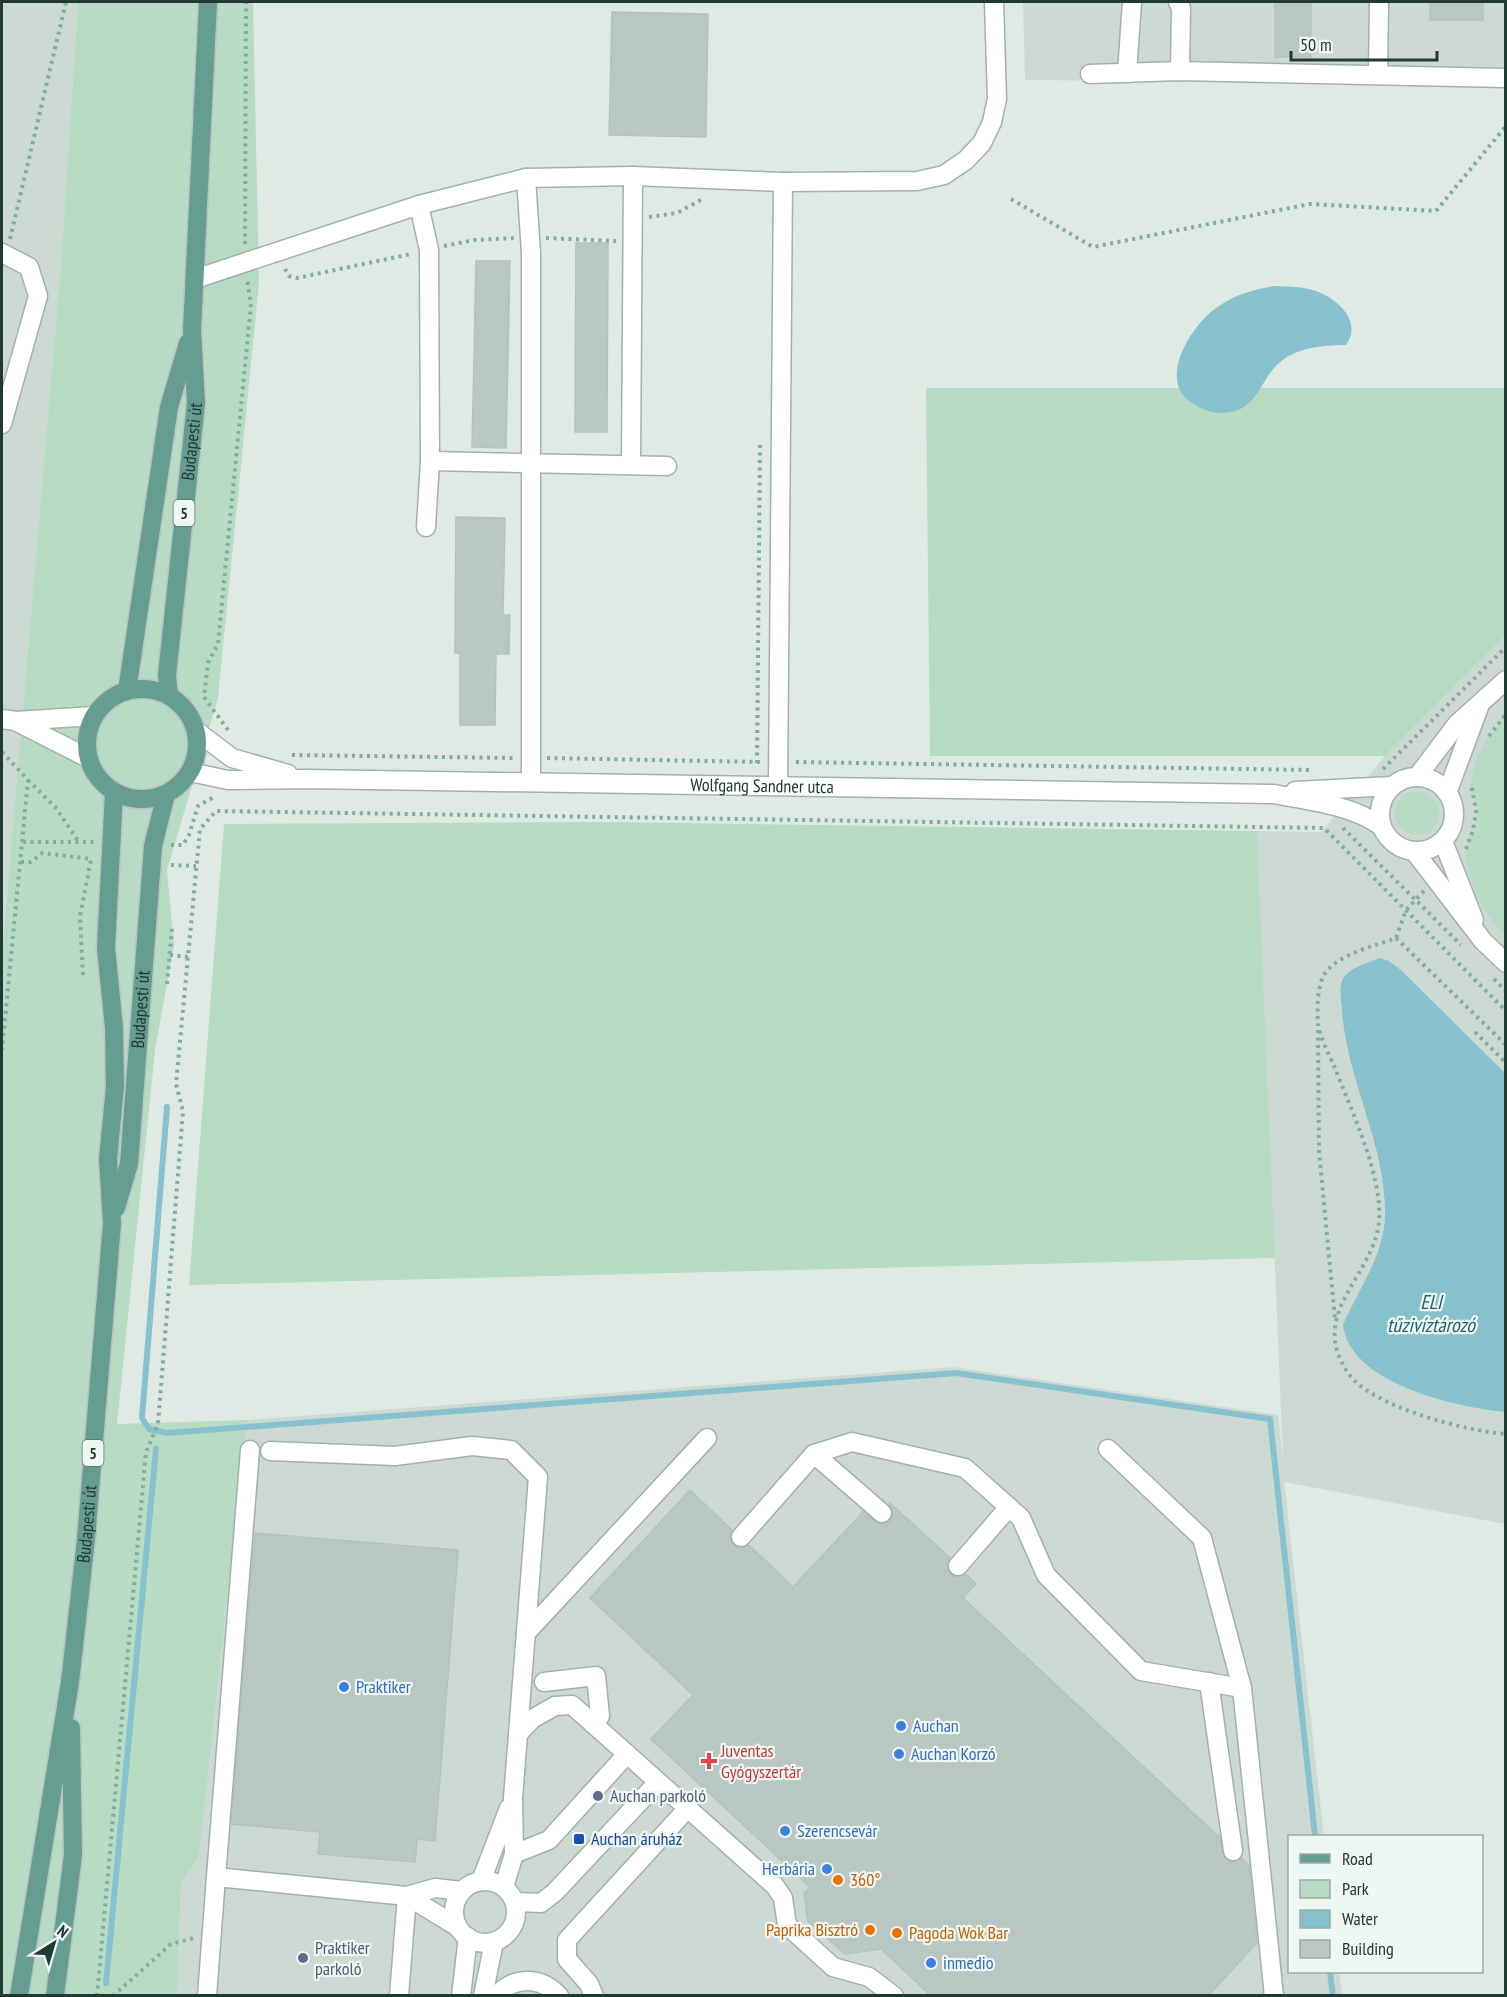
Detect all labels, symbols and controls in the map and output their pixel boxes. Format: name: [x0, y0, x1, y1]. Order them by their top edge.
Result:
scale bar: [1291, 24, 1436, 62]
text: 50 m: [1300, 33, 1332, 56]
street label: Budapesti út: [176, 401, 207, 481]
road number: 5: [174, 500, 195, 526]
street label: Wolfgang Sandner utca: [690, 773, 834, 798]
street label: Budapesti út: [126, 969, 155, 1049]
water label: ELI tűzivíztározó: [1387, 1289, 1476, 1338]
road number: 5: [82, 1440, 104, 1466]
street label: Budapesti út: [71, 1484, 101, 1564]
place label: Praktiker: [356, 1675, 411, 1698]
marker: Praktiker: [337, 1680, 351, 1694]
place label: Auchan: [913, 1714, 959, 1737]
marker: Auchan: [894, 1719, 908, 1733]
place label: Juventas Gyógyszertár: [720, 1739, 801, 1783]
place label: Auchan Korzó: [911, 1742, 996, 1765]
marker: Auchan Korzó: [892, 1747, 906, 1761]
marker: Juventas Gyógyszertár: [702, 1754, 716, 1768]
place label: Auchan parkoló: [610, 1784, 706, 1807]
marker: Auchan parkoló: [591, 1789, 605, 1803]
place label: Szerencsevár: [797, 1819, 877, 1842]
marker: Szerencsevár: [778, 1824, 792, 1838]
place label: Auchan áruház: [591, 1827, 682, 1850]
marker: Auchan áruház: [572, 1832, 586, 1846]
legend: [1288, 1835, 1483, 1973]
text: Road: [1342, 1847, 1373, 1870]
place label: Herbária: [762, 1857, 815, 1880]
marker: Herbária: [820, 1862, 834, 1876]
place label: 360°: [850, 1868, 880, 1891]
marker: 360°: [831, 1873, 845, 1887]
text: Park: [1342, 1877, 1369, 1900]
text: Water: [1342, 1907, 1378, 1930]
north arrow: [24, 1913, 84, 1973]
place label: Paprika Bisztró: [766, 1918, 858, 1941]
text: N: [54, 1920, 72, 1942]
place label: Pagoda Wok Bar: [909, 1921, 1008, 1944]
marker: Paprika Bisztró: [863, 1923, 877, 1937]
marker: Pagoda Wok Bar: [890, 1926, 904, 1940]
place label: Praktiker parkoló: [315, 1936, 370, 1980]
text: Building: [1342, 1937, 1394, 1960]
marker: Praktiker parkoló: [296, 1951, 310, 1965]
place label: inmedio: [943, 1951, 994, 1974]
marker: inmedio: [924, 1956, 938, 1970]

